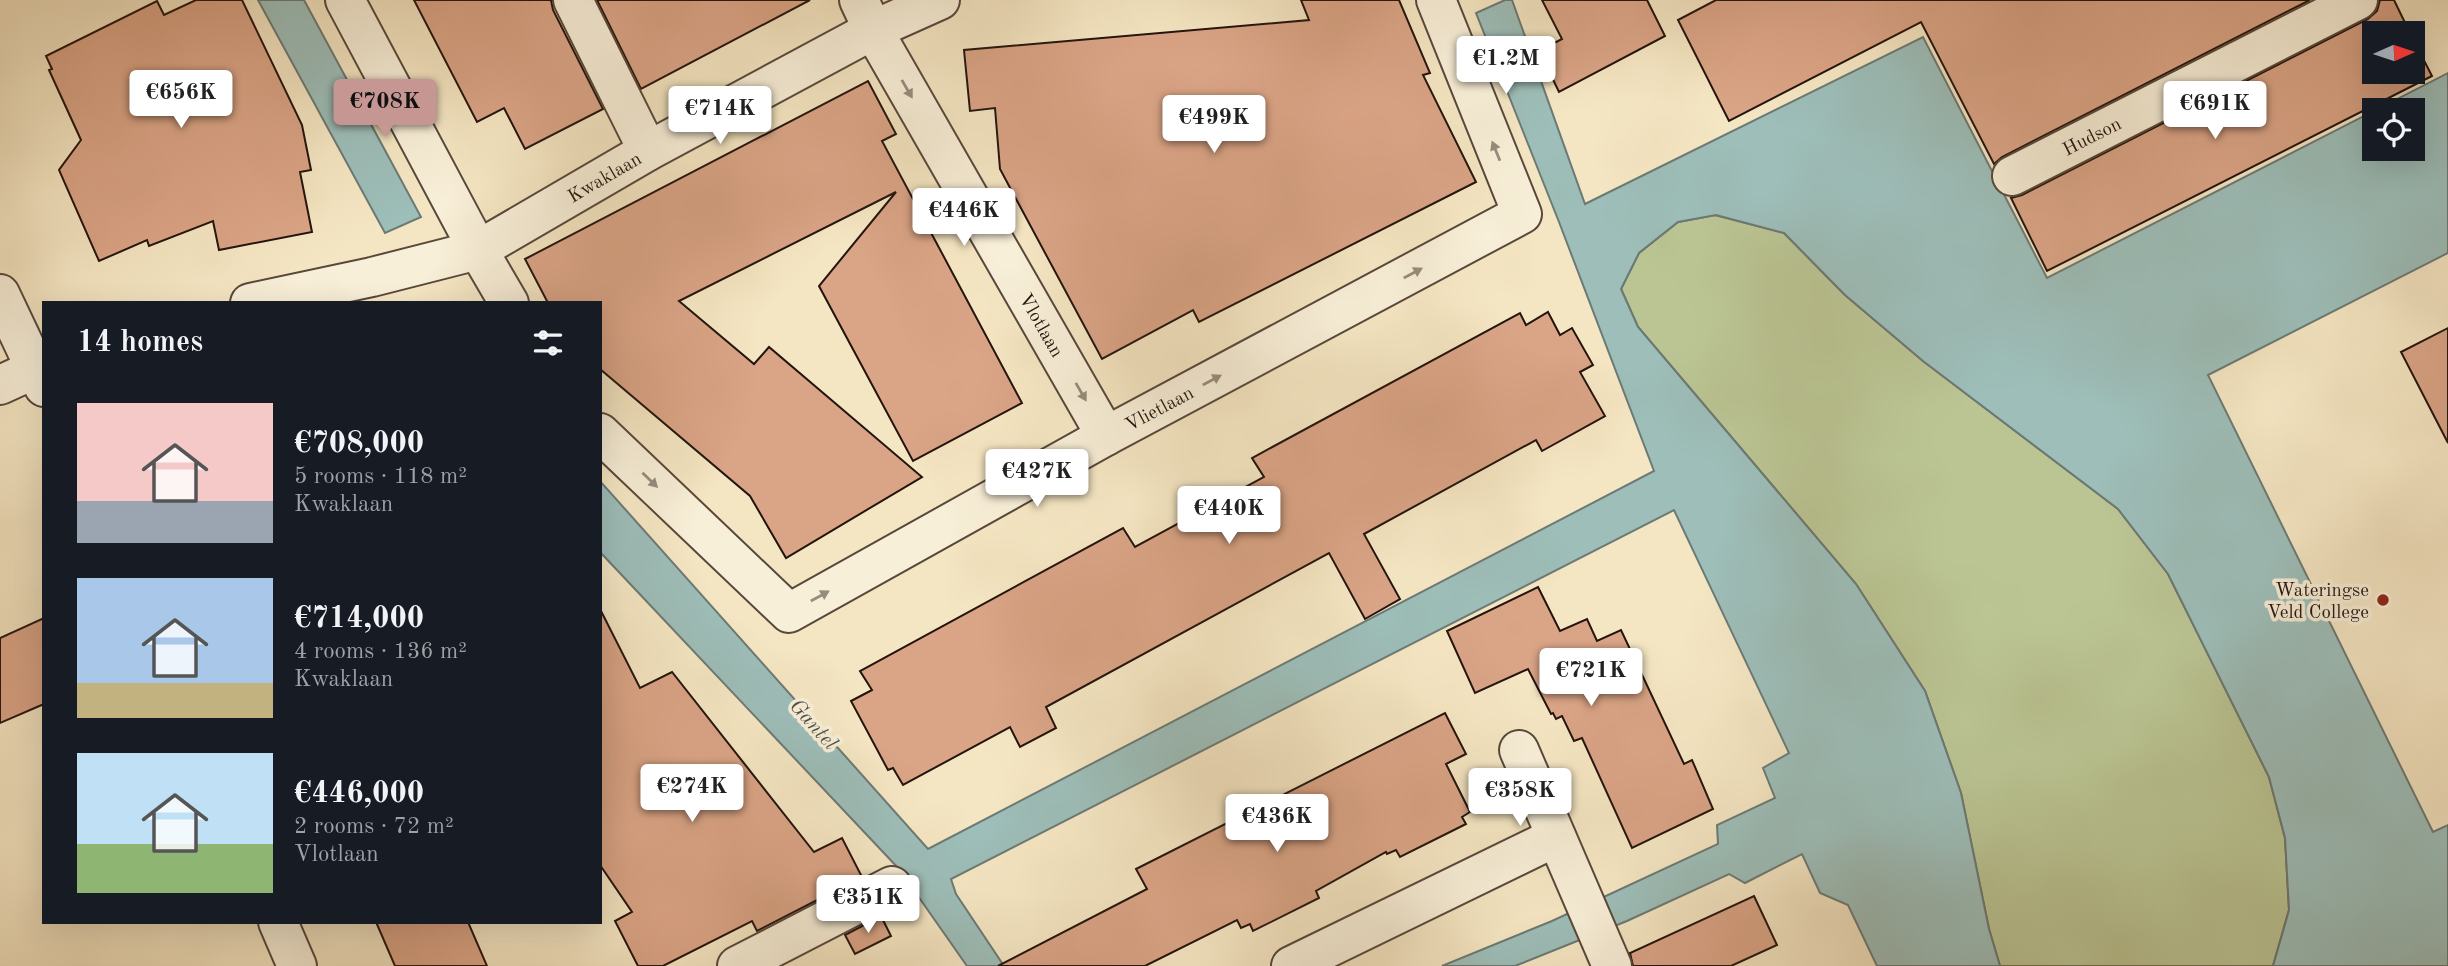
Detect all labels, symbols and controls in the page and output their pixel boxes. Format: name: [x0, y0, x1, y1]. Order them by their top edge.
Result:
north arrow: [2362, 21, 2426, 84]
map controls: [2362, 21, 2425, 161]
pin: €1.2M: [1457, 36, 1555, 96]
text: €1.2M: [1473, 47, 1539, 70]
pin: €656K: [132, 71, 230, 130]
one-way arrow: [901, 79, 913, 98]
pin: €708K: [336, 80, 434, 139]
text: €656K: [145, 81, 217, 104]
pin: €691K: [2166, 82, 2264, 141]
pin: €714K: [671, 86, 769, 146]
text: €708K: [349, 90, 421, 113]
text: €691K: [2179, 92, 2251, 115]
pin: €499K: [1165, 96, 1263, 155]
text: €714K: [684, 97, 756, 120]
button: locate: [2362, 98, 2425, 161]
text: €499K: [1178, 106, 1250, 129]
street label: Hudson: [2060, 115, 2125, 161]
one-way arrow: [1491, 140, 1502, 161]
street label: Kwaklaan: [565, 150, 646, 208]
pin: €446K: [915, 188, 1013, 248]
text: €446K: [928, 199, 1000, 222]
one-way arrow: [1403, 267, 1423, 279]
street label: Vlotlaan: [1014, 291, 1066, 361]
icon: filters: [529, 324, 567, 362]
text: 14 homes: [77, 328, 203, 358]
one-way arrow: [1202, 374, 1222, 385]
one-way arrow: [1075, 383, 1088, 402]
street label: Vlietlaan: [1123, 384, 1197, 436]
text: €708,000: [294, 429, 424, 459]
icon: home: [133, 431, 217, 515]
pin: €427K: [988, 449, 1086, 509]
text: €427K: [1001, 460, 1073, 483]
text: 5 rooms · 118 m²: [294, 465, 467, 488]
one-way arrow: [641, 472, 659, 488]
pin: €440K: [1180, 486, 1278, 546]
text: Kwaklaan: [294, 493, 393, 516]
text: €440K: [1193, 497, 1265, 520]
place label: Wateringse Veld College: [2267, 582, 2369, 623]
one-way arrow: [810, 590, 829, 602]
marker: Wateringse Veld College: [2375, 592, 2391, 608]
text: €714,000: [294, 604, 424, 634]
icon: home: [133, 606, 217, 690]
text: 4 rooms · 136 m²: [294, 640, 467, 663]
pin: €721K: [1542, 648, 1640, 708]
text: €721K: [1555, 659, 1627, 682]
text: Kwaklaan: [294, 668, 393, 691]
water label: Gantel: [785, 696, 841, 754]
pin: €274K: [643, 764, 741, 824]
pin: €358K: [1471, 768, 1569, 828]
text: €274K: [656, 775, 728, 798]
text: €446,000: [294, 779, 424, 809]
text: €358K: [1484, 779, 1556, 802]
icon: home: [133, 781, 217, 865]
pin: €436K: [1228, 794, 1326, 854]
text: €436K: [1241, 805, 1313, 828]
text: 2 rooms · 72 m²: [294, 815, 454, 838]
text: Vlotlaan: [294, 843, 379, 866]
pin: €351K: [819, 876, 917, 935]
text: €351K: [832, 886, 904, 909]

